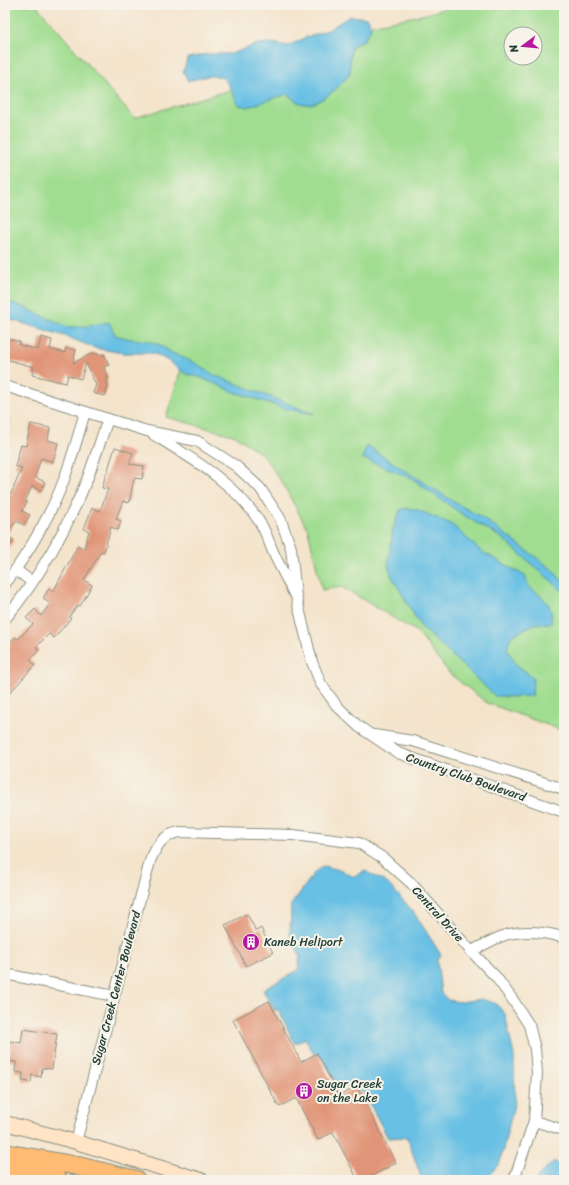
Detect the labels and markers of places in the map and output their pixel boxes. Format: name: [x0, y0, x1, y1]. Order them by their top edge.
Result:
place label: Kaneb Heliport: [264, 931, 344, 953]
building icon: Kaneb Heliport: [241, 932, 261, 952]
place label: Sugar Creek on the Lake: [317, 1073, 382, 1109]
building icon: Sugar Creek on the Lake: [294, 1081, 314, 1101]

